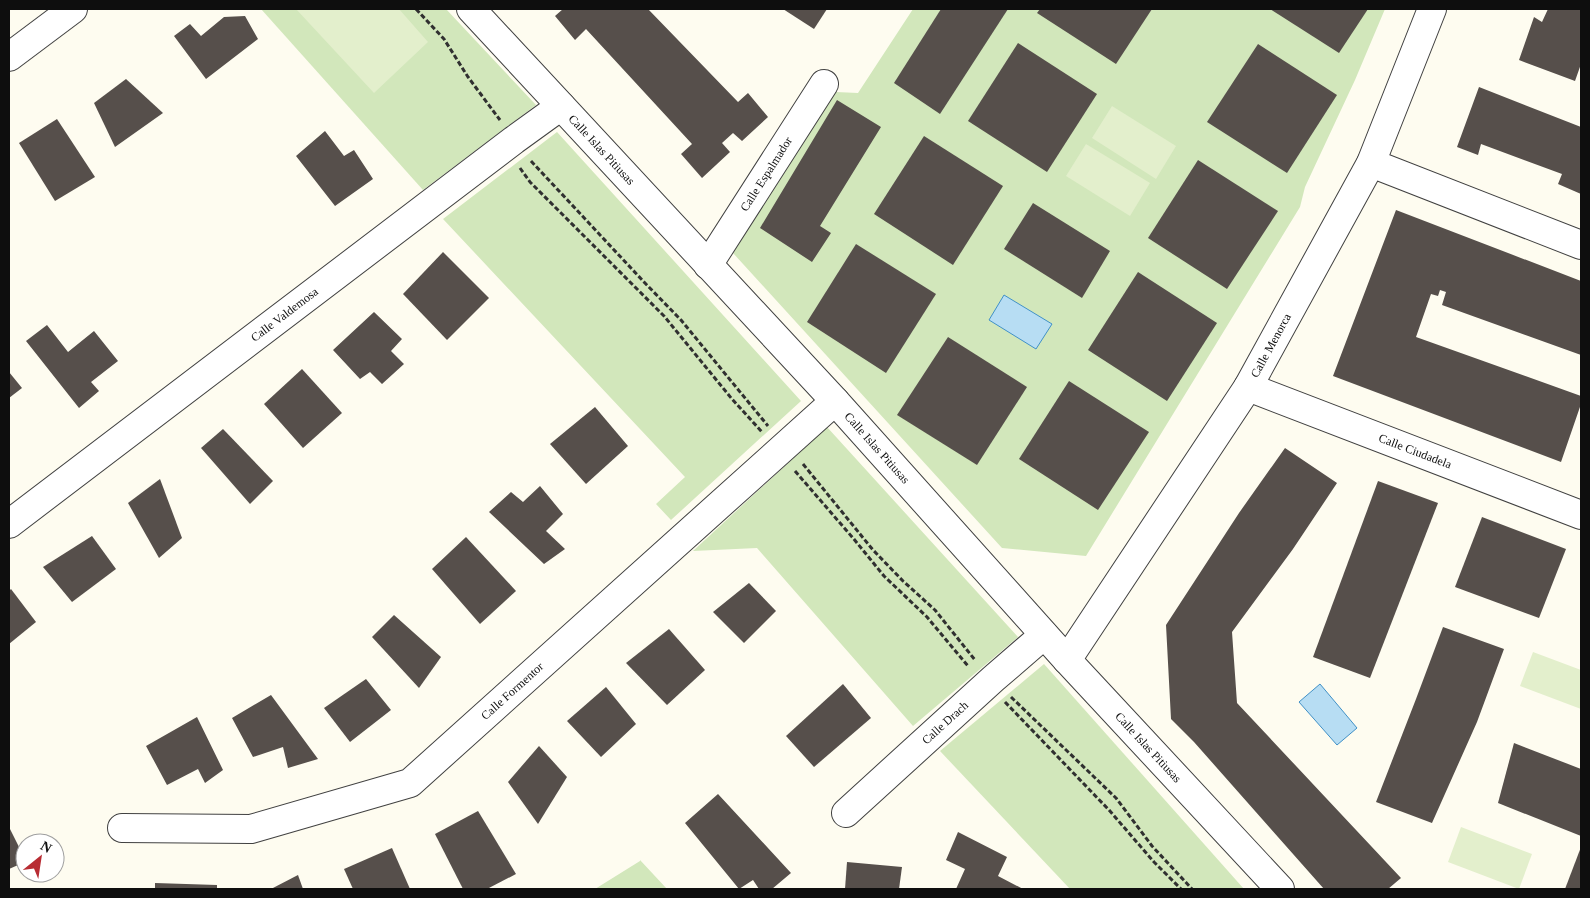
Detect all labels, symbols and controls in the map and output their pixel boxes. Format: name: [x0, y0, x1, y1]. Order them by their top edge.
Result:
street label: Calle Islas Pitiusas: [566, 112, 638, 188]
street label: Calle Espalmador: [737, 134, 795, 214]
street label: Calle Valdemosa: [248, 284, 321, 345]
street label: Calle Menorca: [1248, 310, 1294, 380]
street label: Calle Islas Pitiusas: [842, 409, 913, 487]
street label: Calle Ciudadela: [1377, 431, 1454, 472]
street label: Calle Formentor: [478, 659, 546, 723]
street label: Calle Drach: [919, 698, 971, 747]
street label: Calle Islas Pitiusas: [1112, 709, 1185, 786]
north arrow: [15, 833, 65, 883]
text: N: [38, 838, 54, 856]

